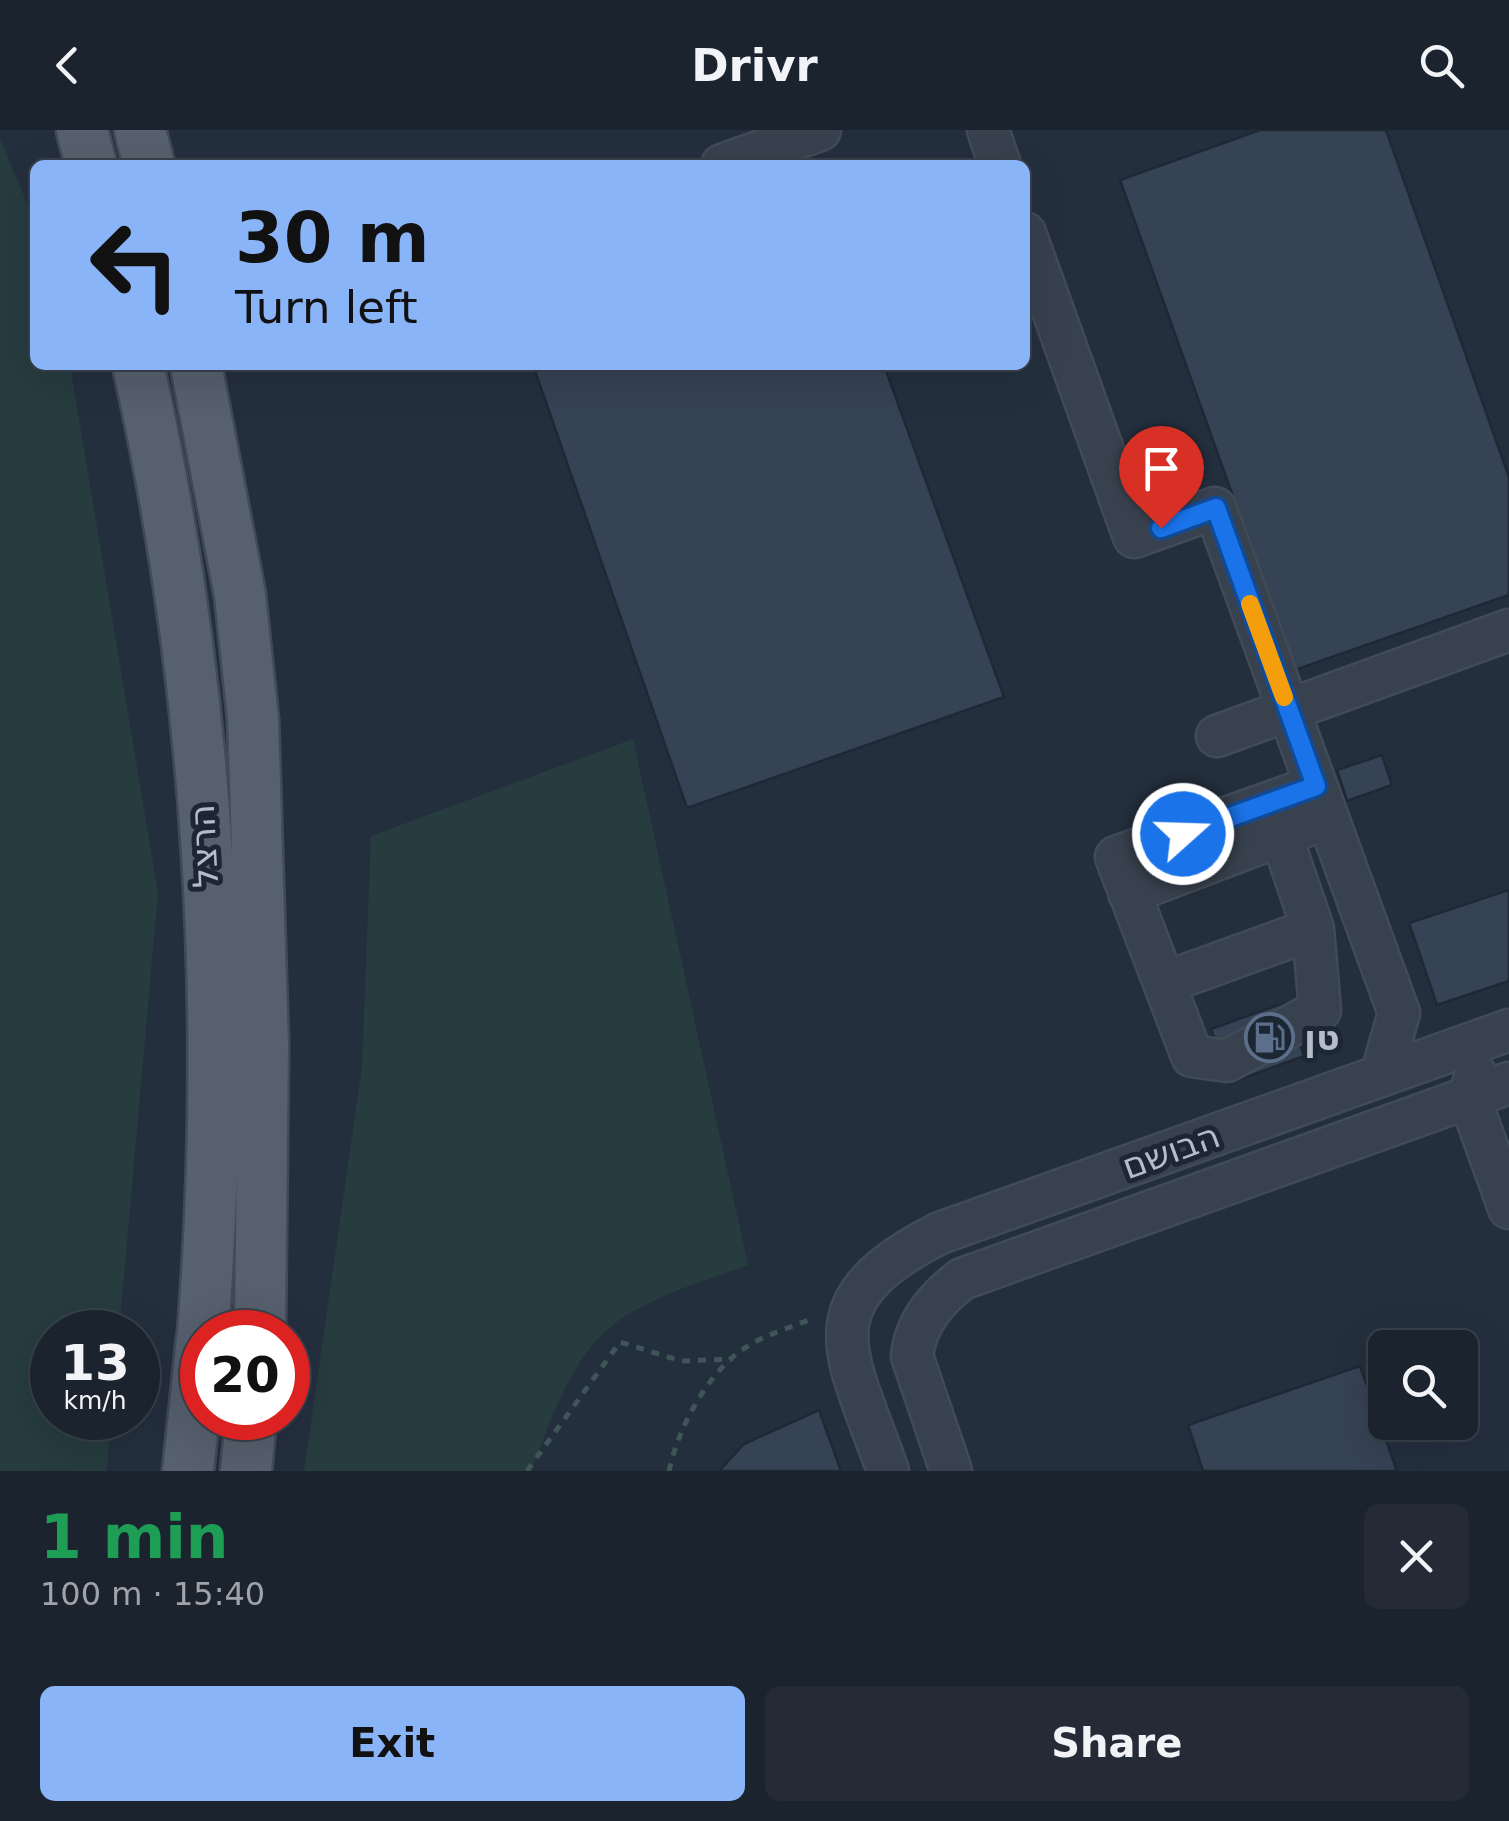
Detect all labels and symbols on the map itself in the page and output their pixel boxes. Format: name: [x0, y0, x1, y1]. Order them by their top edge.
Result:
pin: [1119, 426, 1204, 529]
position arrow: [1131, 782, 1235, 886]
street label: הרצל: [182, 803, 226, 889]
fuel station icon: טן: [1243, 1012, 1295, 1064]
place label: טן: [1304, 1018, 1340, 1058]
street label: הבושם: [1117, 1115, 1225, 1187]
speed limit sign: 20: [180, 1310, 310, 1440]

